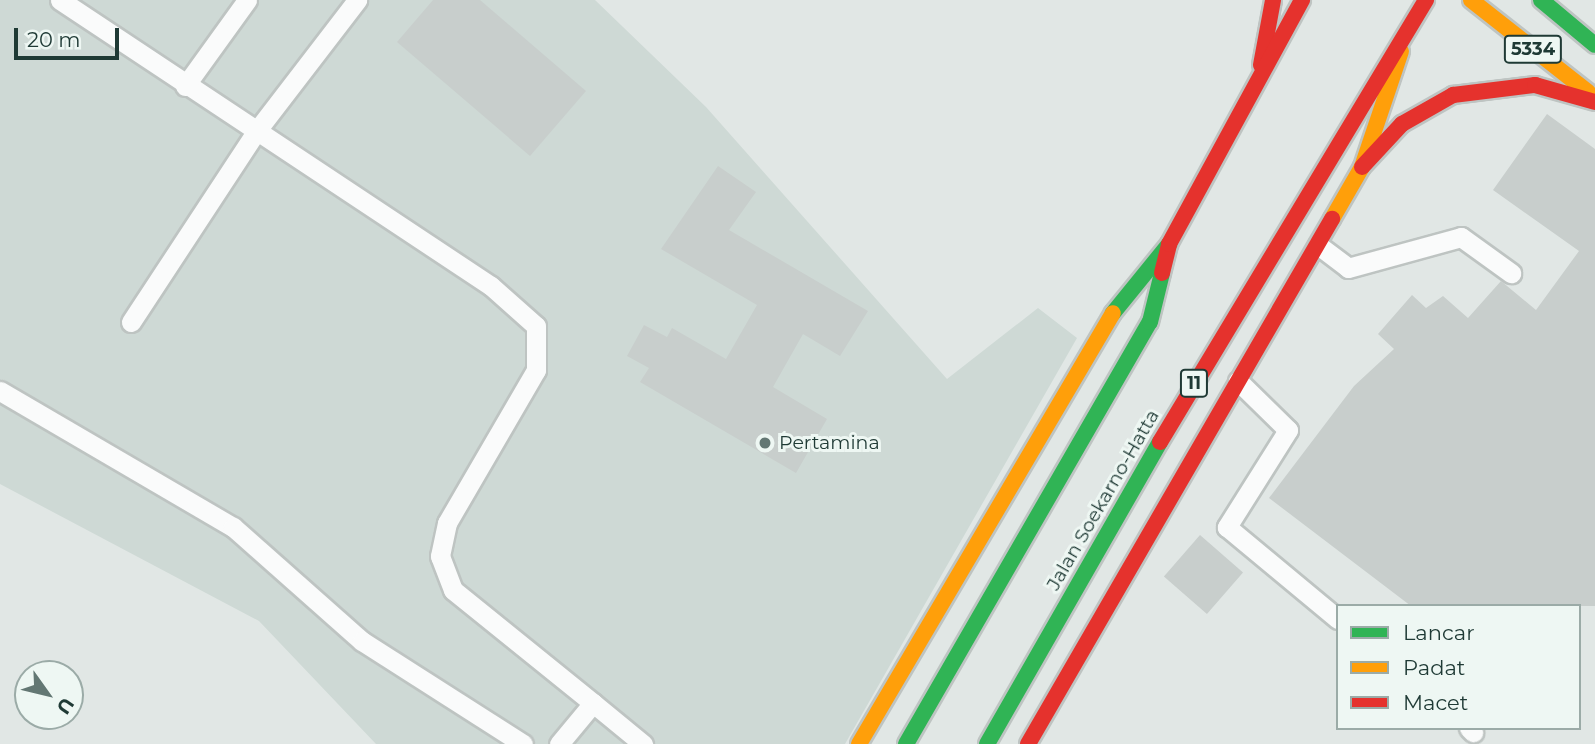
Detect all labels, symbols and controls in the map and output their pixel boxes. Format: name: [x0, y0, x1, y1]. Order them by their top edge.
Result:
scale bar: [18, 14, 122, 58]
text: 20 m: [27, 27, 81, 52]
road number: 5334: [1503, 34, 1563, 64]
road number: 11: [1178, 368, 1210, 398]
street label: Jalan Soekarno-Hatta: [1042, 406, 1164, 594]
place label: Pertamina: [779, 432, 880, 454]
marker: Pertamina: [757, 435, 773, 451]
legend: [1336, 604, 1581, 730]
text: Lancar: [1403, 620, 1475, 645]
text: Padat: [1403, 655, 1465, 680]
north arrow: [14, 660, 84, 730]
text: Macet: [1403, 690, 1468, 715]
text: U: [51, 693, 79, 719]

